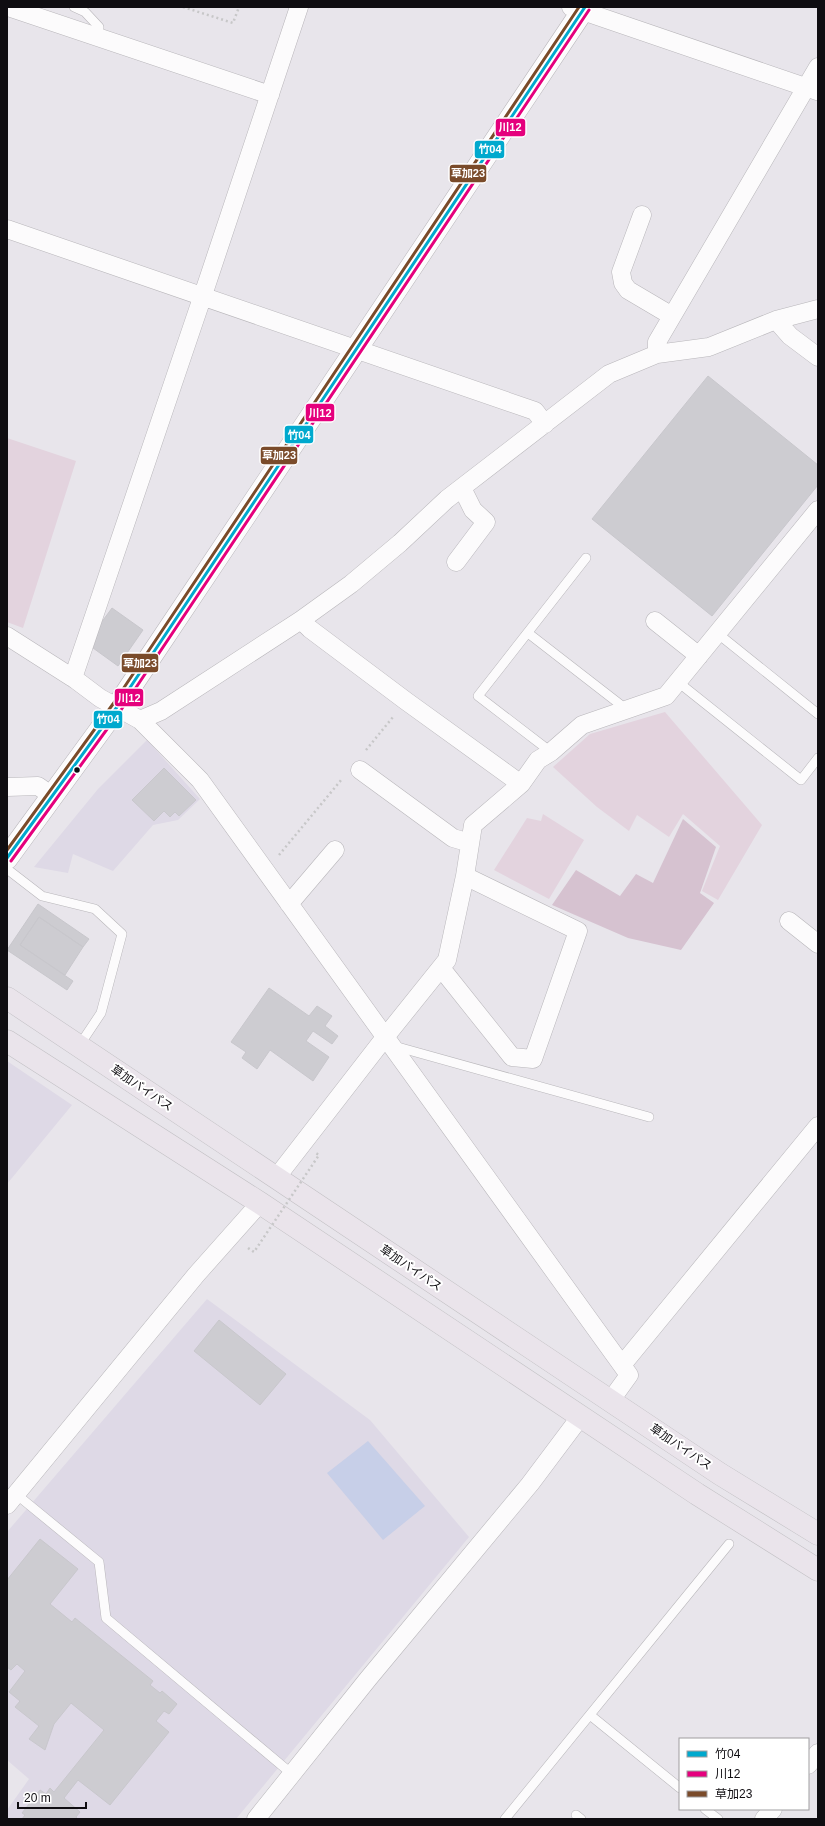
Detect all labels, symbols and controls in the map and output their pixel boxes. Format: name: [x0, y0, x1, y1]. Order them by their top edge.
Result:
line badge: 川12: [495, 118, 526, 137]
text: 川12: [498, 121, 522, 133]
line badge: 竹04: [474, 140, 505, 159]
text: 竹04: [478, 143, 502, 155]
line badge: 草加23: [449, 164, 487, 183]
text: 草加23: [451, 167, 485, 179]
line badge: 川12: [305, 403, 335, 422]
text: 川12: [308, 407, 332, 419]
line badge: 竹04: [284, 425, 314, 444]
text: 竹04: [287, 429, 311, 441]
line badge: 草加23: [260, 446, 298, 465]
text: 草加23: [262, 449, 296, 461]
line badge: 草加23: [121, 653, 159, 673]
text: 草加23: [123, 657, 157, 669]
line badge: 川12: [114, 688, 144, 707]
text: 川12: [117, 692, 141, 704]
line badge: 竹04: [93, 710, 123, 729]
text: 竹04: [96, 713, 120, 725]
unlabelled marker: [72, 765, 82, 775]
street label: 草加バイパス: [108, 1062, 176, 1114]
street label: 草加バイパス: [377, 1242, 445, 1294]
street label: 草加バイパス: [647, 1421, 715, 1473]
legend: [679, 1738, 809, 1810]
text: 竹04: [715, 1747, 741, 1761]
text: 川12: [715, 1767, 741, 1781]
scale bar: [18, 1784, 86, 1810]
text: 草加23: [715, 1787, 753, 1801]
text: 20 m: [24, 1791, 51, 1805]

